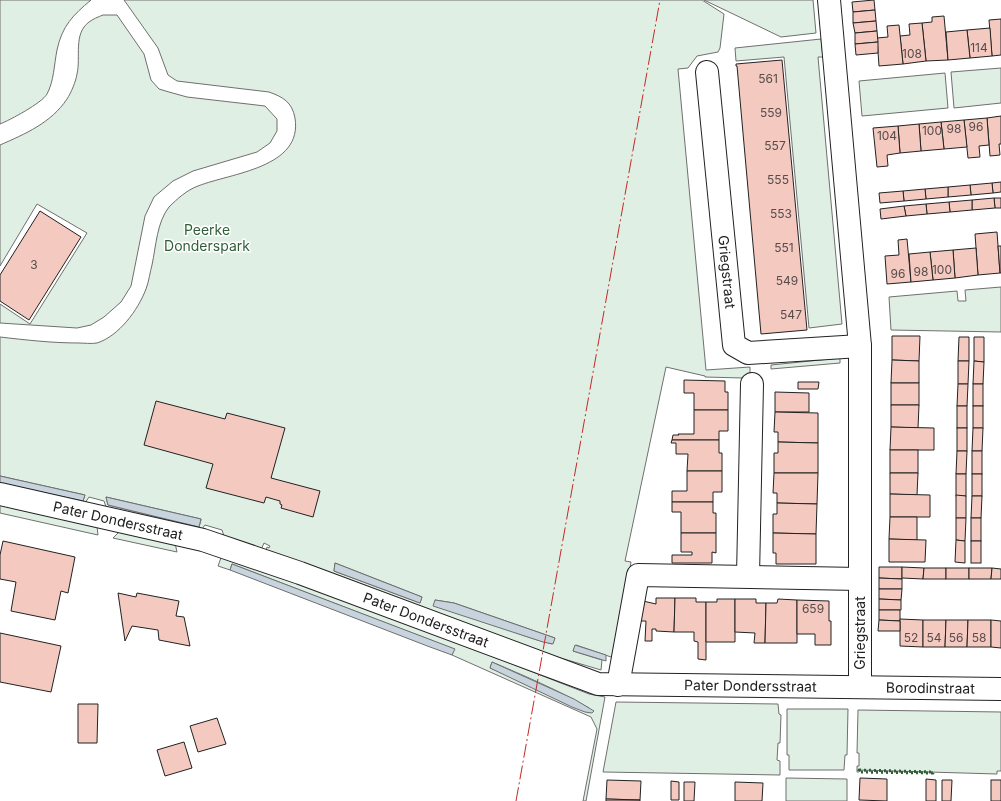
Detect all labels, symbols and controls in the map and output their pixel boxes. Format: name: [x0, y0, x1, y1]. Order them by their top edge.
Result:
house number: 114: [970, 40, 988, 55]
house number: 108: [902, 46, 922, 61]
house number: 561: [758, 71, 778, 86]
house number: 559: [760, 105, 782, 120]
house number: 96: [969, 119, 983, 134]
house number: 98: [947, 121, 961, 136]
house number: 100: [922, 123, 942, 138]
house number: 104: [877, 128, 897, 143]
house number: 557: [764, 138, 786, 153]
house number: 555: [767, 172, 789, 187]
house number: 553: [770, 206, 792, 221]
park label: Peerke Donderspark: [164, 221, 250, 254]
street label: Griegstraat: [715, 234, 739, 310]
house number: 551: [774, 240, 794, 255]
house number: 3: [30, 257, 38, 272]
house number: 100: [932, 262, 952, 277]
house number: 98: [914, 264, 928, 279]
house number: 96: [891, 266, 905, 281]
house number: 549: [776, 273, 798, 288]
house number: 547: [780, 307, 802, 322]
street label: Pater Dondersstraat: [52, 497, 185, 543]
street label: Pater Dondersstraat: [361, 588, 492, 651]
street label: Griegstraat: [851, 596, 868, 670]
house number: 659: [802, 601, 824, 616]
house number: 52: [904, 630, 918, 645]
house number: 54: [926, 630, 942, 645]
house number: 56: [949, 630, 963, 645]
house number: 58: [972, 630, 986, 645]
street label: Pater Dondersstraat: [684, 676, 817, 695]
street label: Borodinstraat: [886, 679, 975, 697]

